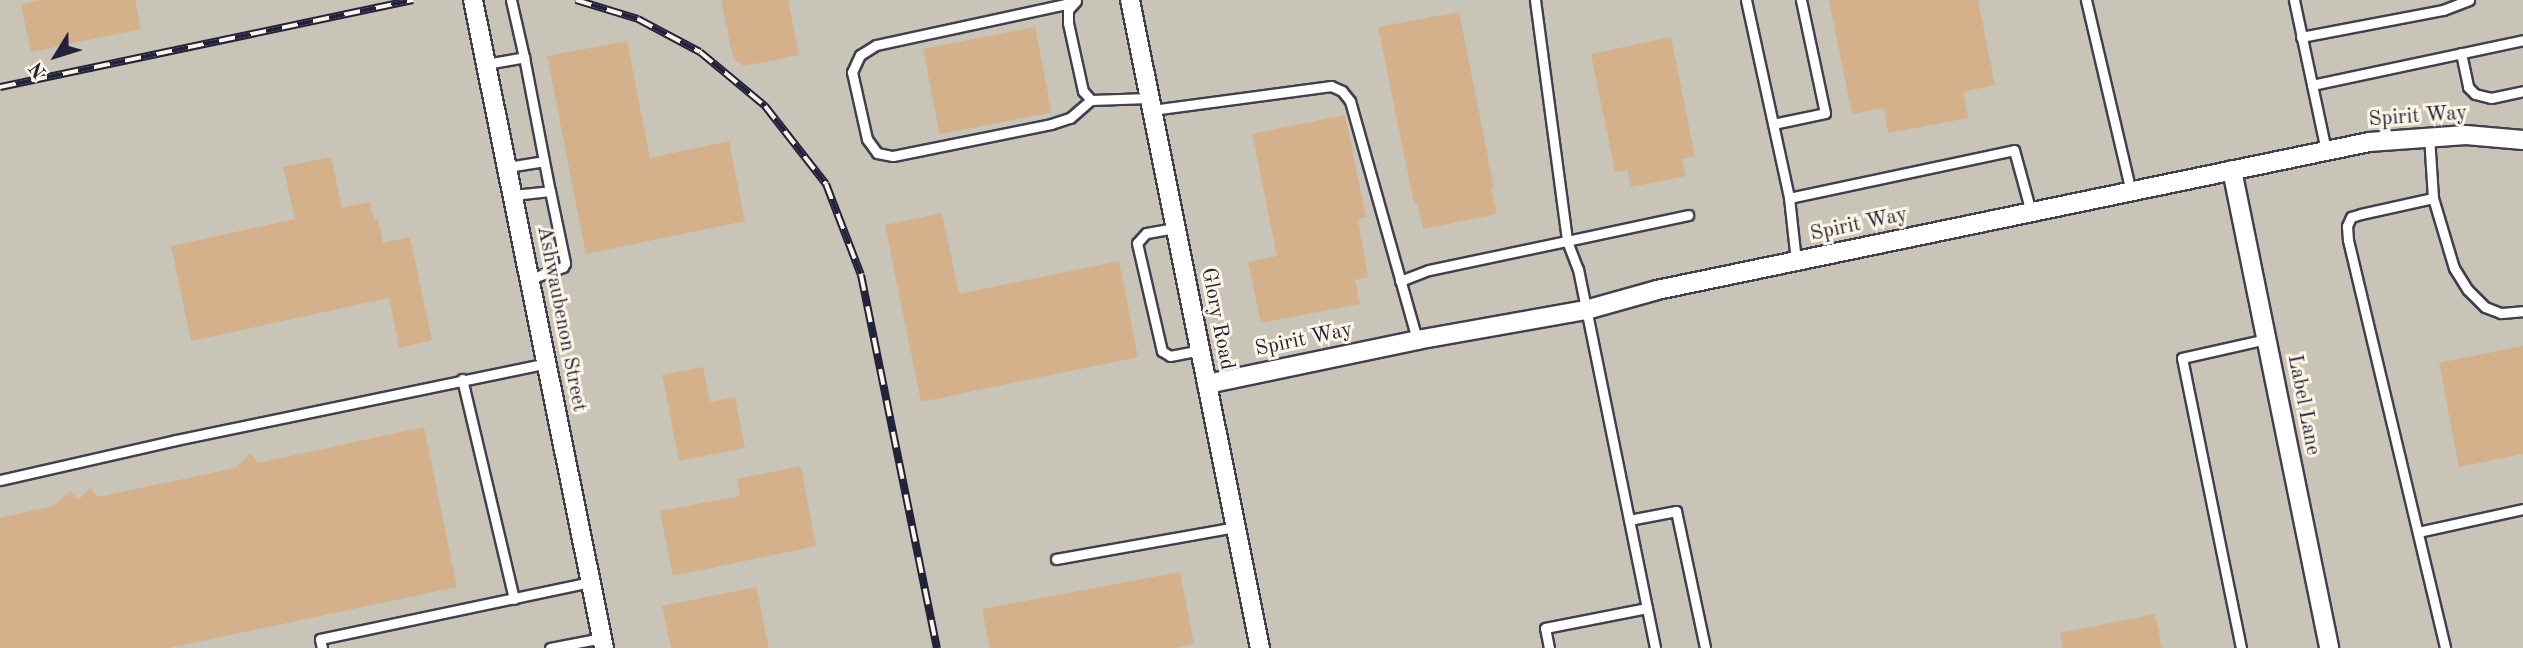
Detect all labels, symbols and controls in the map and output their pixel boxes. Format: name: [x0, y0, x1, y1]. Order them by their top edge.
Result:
north arrow: [21, 21, 91, 91]
text: N: [27, 58, 51, 81]
street label: Spirit Way: [2368, 101, 2468, 133]
street label: Spirit Way: [1808, 202, 1910, 248]
street label: Ashwaubenon Street: [531, 224, 591, 414]
street label: Glory Road: [1195, 266, 1239, 372]
street label: Spirit Way: [1253, 317, 1355, 363]
street label: Label Lane: [2281, 353, 2325, 457]

